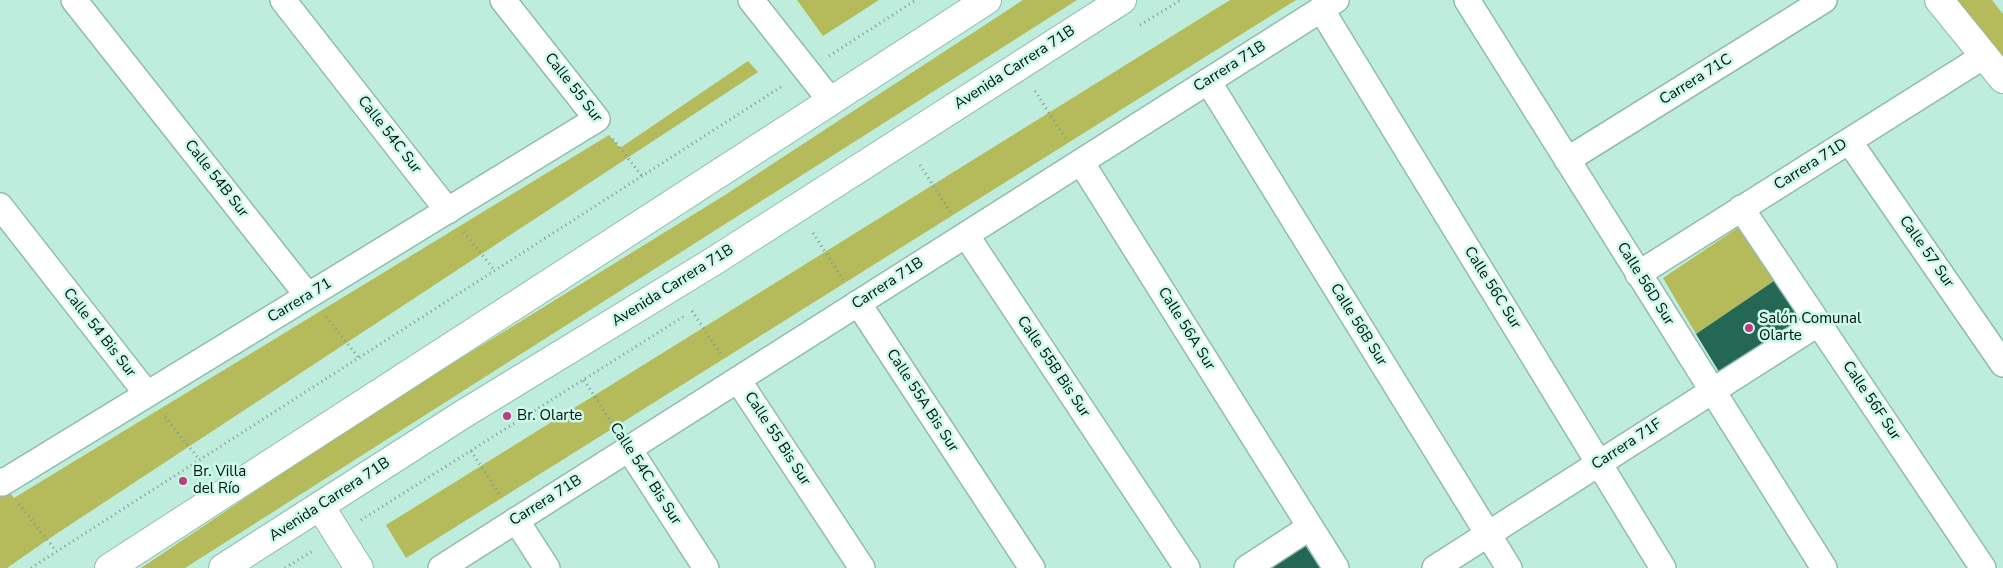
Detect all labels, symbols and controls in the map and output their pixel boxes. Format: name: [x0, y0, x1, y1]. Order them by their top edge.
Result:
street label: Avenida Carrera 71B: [951, 22, 1079, 114]
street label: Carrera 71B: [1191, 38, 1269, 96]
street label: Calle 55 Sur: [540, 50, 606, 126]
street label: Carrera 71C: [1657, 51, 1735, 109]
street label: Calle 54C Sur: [353, 93, 425, 177]
street label: Carrera 71D: [1771, 135, 1851, 195]
street label: Calle 54B Sur: [180, 137, 252, 221]
street label: Calle 57 Sur: [1895, 213, 1957, 291]
street label: Calle 56D Sur: [1612, 239, 1678, 329]
street label: Avenida Carrera 71B: [609, 241, 737, 331]
street label: Calle 56C Sur: [1460, 244, 1524, 332]
street label: Carrera 71B: [849, 254, 927, 314]
street label: Carrera 71: [265, 275, 335, 327]
street label: Calle 56B Sur: [1326, 281, 1390, 369]
street label: Calle 56A Sur: [1153, 284, 1219, 374]
street label: Calle 54 Bis Sur: [59, 285, 139, 381]
place label: Salón Comunal Olarte: [1759, 310, 1861, 345]
street label: Calle 55B Bis Sur: [1013, 313, 1093, 421]
marker: Salón Comunal Olarte: [1743, 322, 1755, 334]
street label: Calle 55A Bis Sur: [882, 346, 962, 456]
street label: Calle 56F Sur: [1838, 358, 1904, 444]
street label: Calle 55 Bis Sur: [740, 389, 814, 489]
place label: Br. Olarte: [517, 407, 582, 425]
marker: Br. Olarte: [501, 410, 513, 422]
street label: Carrera 71F: [1589, 416, 1665, 474]
street label: Calle 54C Bis Sur: [605, 420, 685, 528]
street label: Avenida Carrera 71B: [266, 454, 394, 546]
place label: Br. Villa del Río: [193, 463, 246, 498]
street label: Carrera 71B: [507, 472, 585, 530]
marker: Br. Villa del Río: [177, 475, 189, 487]

